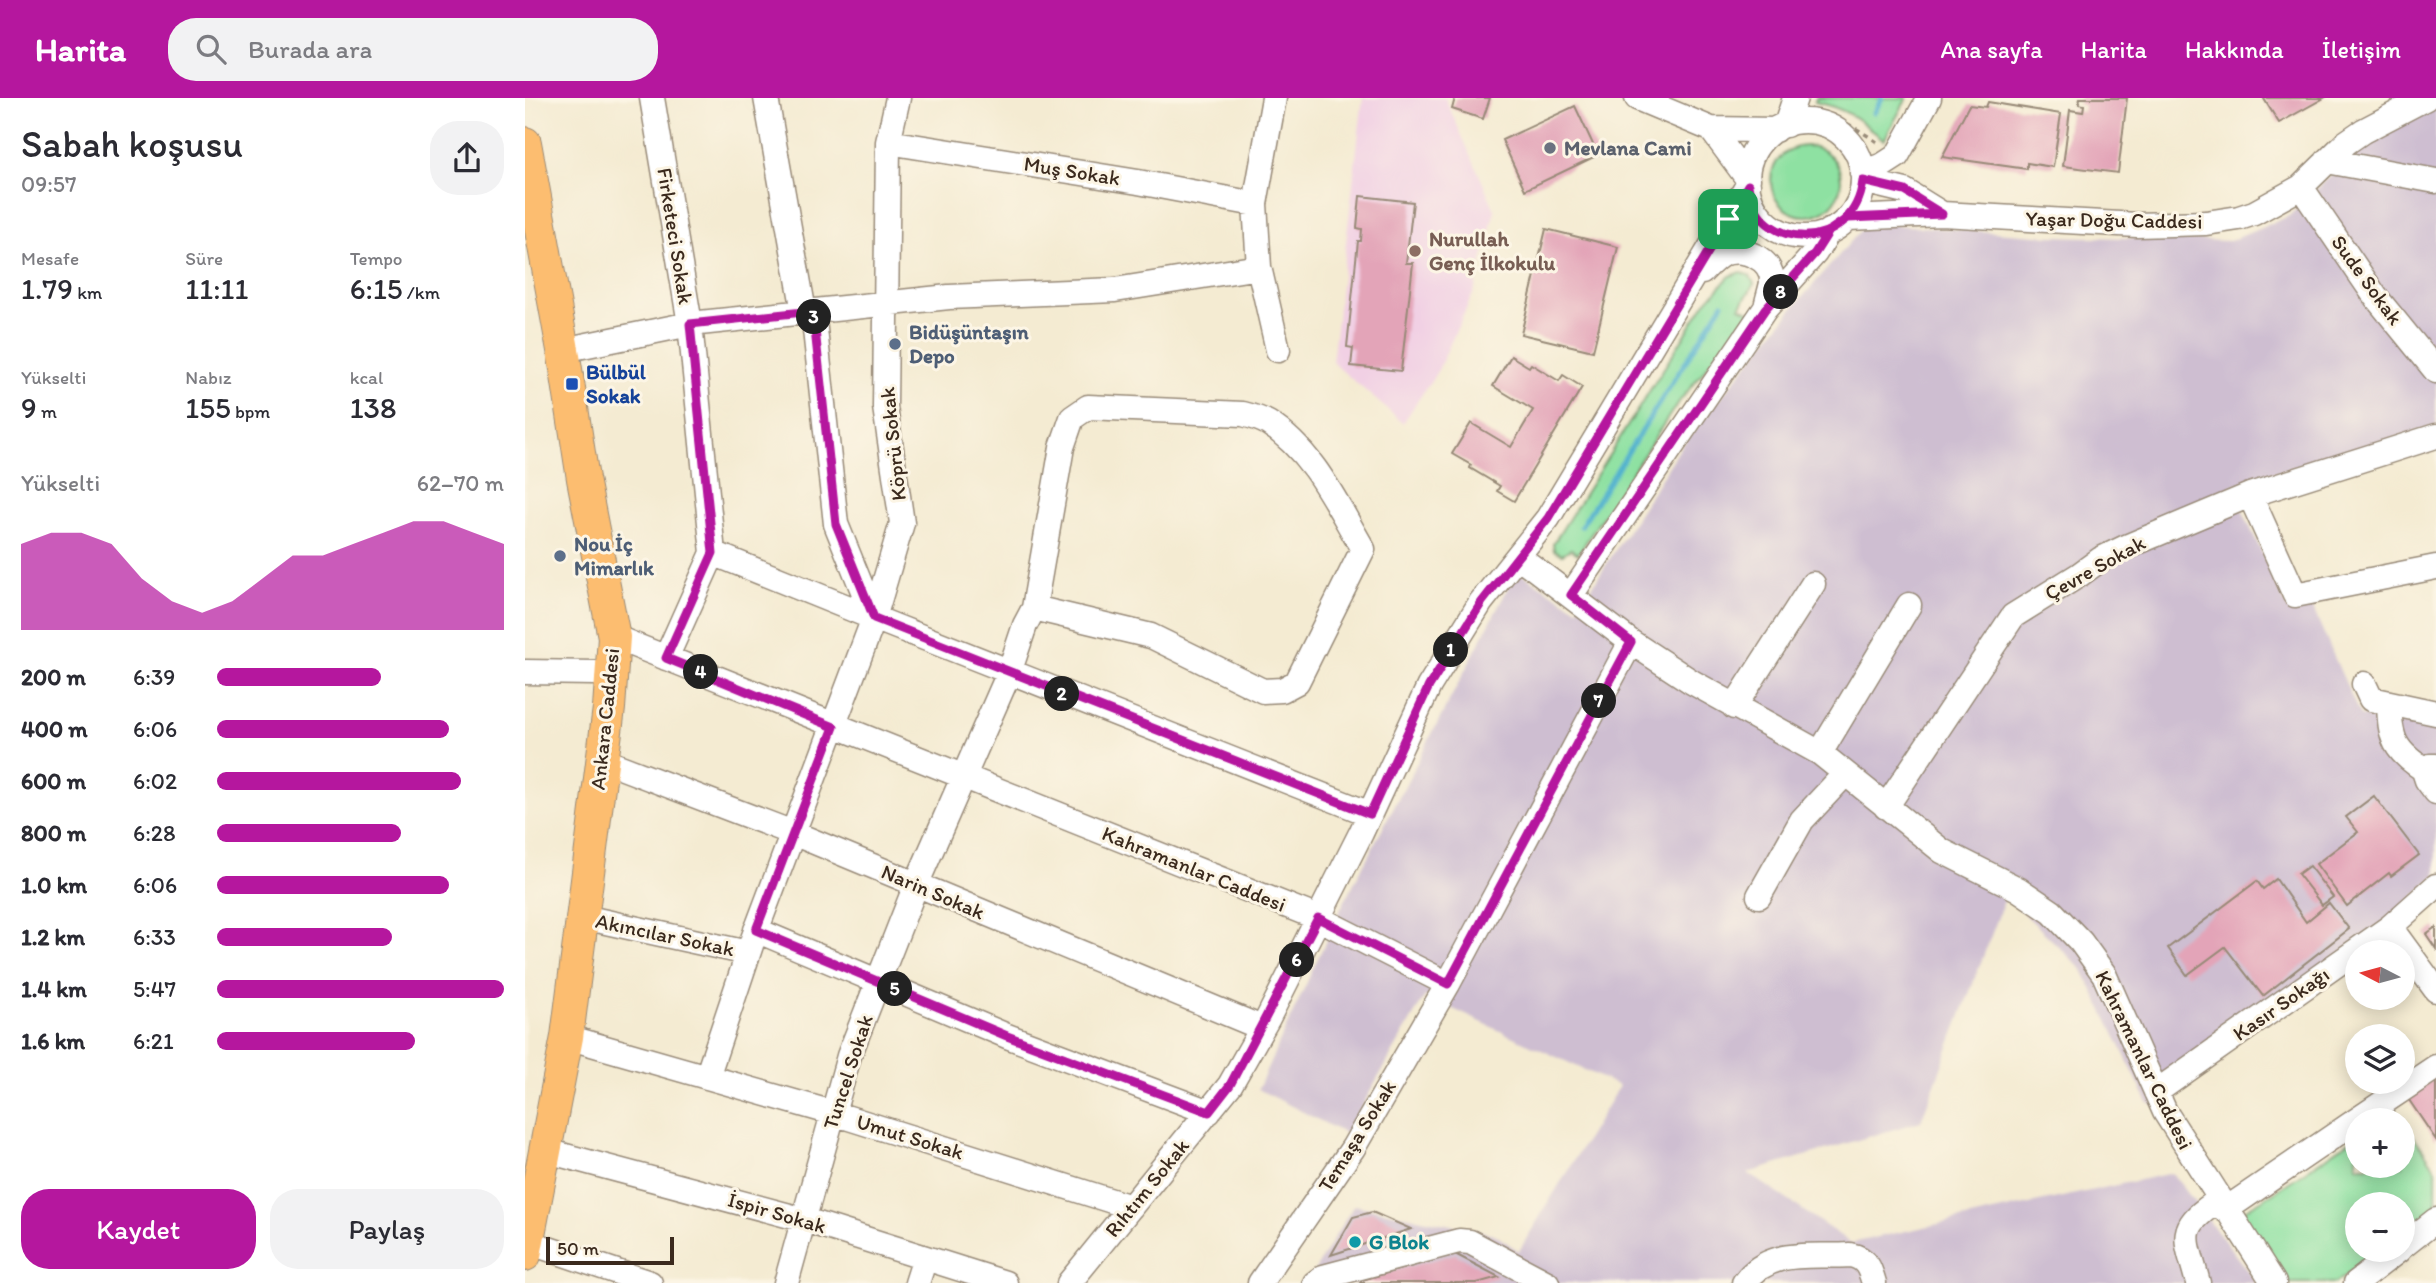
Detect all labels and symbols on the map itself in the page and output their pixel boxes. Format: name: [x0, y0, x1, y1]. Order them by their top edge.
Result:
place label: Mevlana Cami: [1564, 135, 1692, 160]
marker: Mevlana Cami: [1542, 140, 1558, 156]
street label: Muş Sokak: [1022, 151, 1122, 190]
street label: Firketeci Sokak: [652, 166, 699, 306]
pin: [1698, 189, 1758, 249]
street label: Yaşar Doğu Caddesi: [2025, 205, 2203, 234]
place label: Nurullah Genç İlkokulu: [1429, 226, 1556, 276]
street label: Sude Sokak: [2327, 230, 2408, 330]
marker: Nurullah Genç İlkokulu: [1407, 243, 1423, 259]
pin: 8: [1763, 274, 1799, 310]
pin: 3: [797, 300, 831, 334]
place label: Bidüşüntaşın Depo: [909, 319, 1029, 369]
marker: Bidüşüntaşın Depo: [887, 336, 903, 352]
place label: Bülbül Sokak: [586, 359, 647, 408]
marker: Bülbül Sokak: [564, 376, 580, 392]
street label: Köprü Sokak: [874, 386, 911, 502]
street label: Çevre Sokak: [2040, 530, 2149, 605]
place label: Nou İç Mimarlık: [574, 531, 655, 580]
marker: Nou İç Mimarlık: [552, 548, 568, 564]
pin: 1: [1433, 632, 1469, 668]
street label: Ankara Caddesi: [585, 647, 624, 791]
pin: 4: [683, 654, 719, 690]
pin: 2: [1045, 676, 1079, 712]
pin: 7: [1581, 684, 1617, 718]
street label: Kahramanlar Caddesi: [1099, 820, 1290, 917]
street label: Narin Sokak: [878, 859, 989, 925]
street label: Akıncılar Sokak: [594, 908, 737, 961]
north arrow: [2345, 940, 2415, 1010]
pin: 6: [1279, 942, 1315, 978]
street label: Kasır Sokağı: [2228, 961, 2334, 1046]
street label: Kahramanlar Caddesi: [2090, 966, 2199, 1153]
pin: 5: [877, 972, 913, 1006]
street label: Tuncel Sokak: [817, 1011, 878, 1132]
street label: Temaşa Sokak: [1312, 1075, 1401, 1196]
street label: Umut Sokak: [853, 1108, 967, 1165]
street label: Rıhtım Sokak: [1099, 1133, 1194, 1242]
street label: İspir Sokak: [725, 1187, 829, 1239]
place label: G Blok: [1369, 1229, 1429, 1254]
scale bar: [546, 1234, 674, 1266]
marker: G Blok: [1347, 1234, 1363, 1250]

